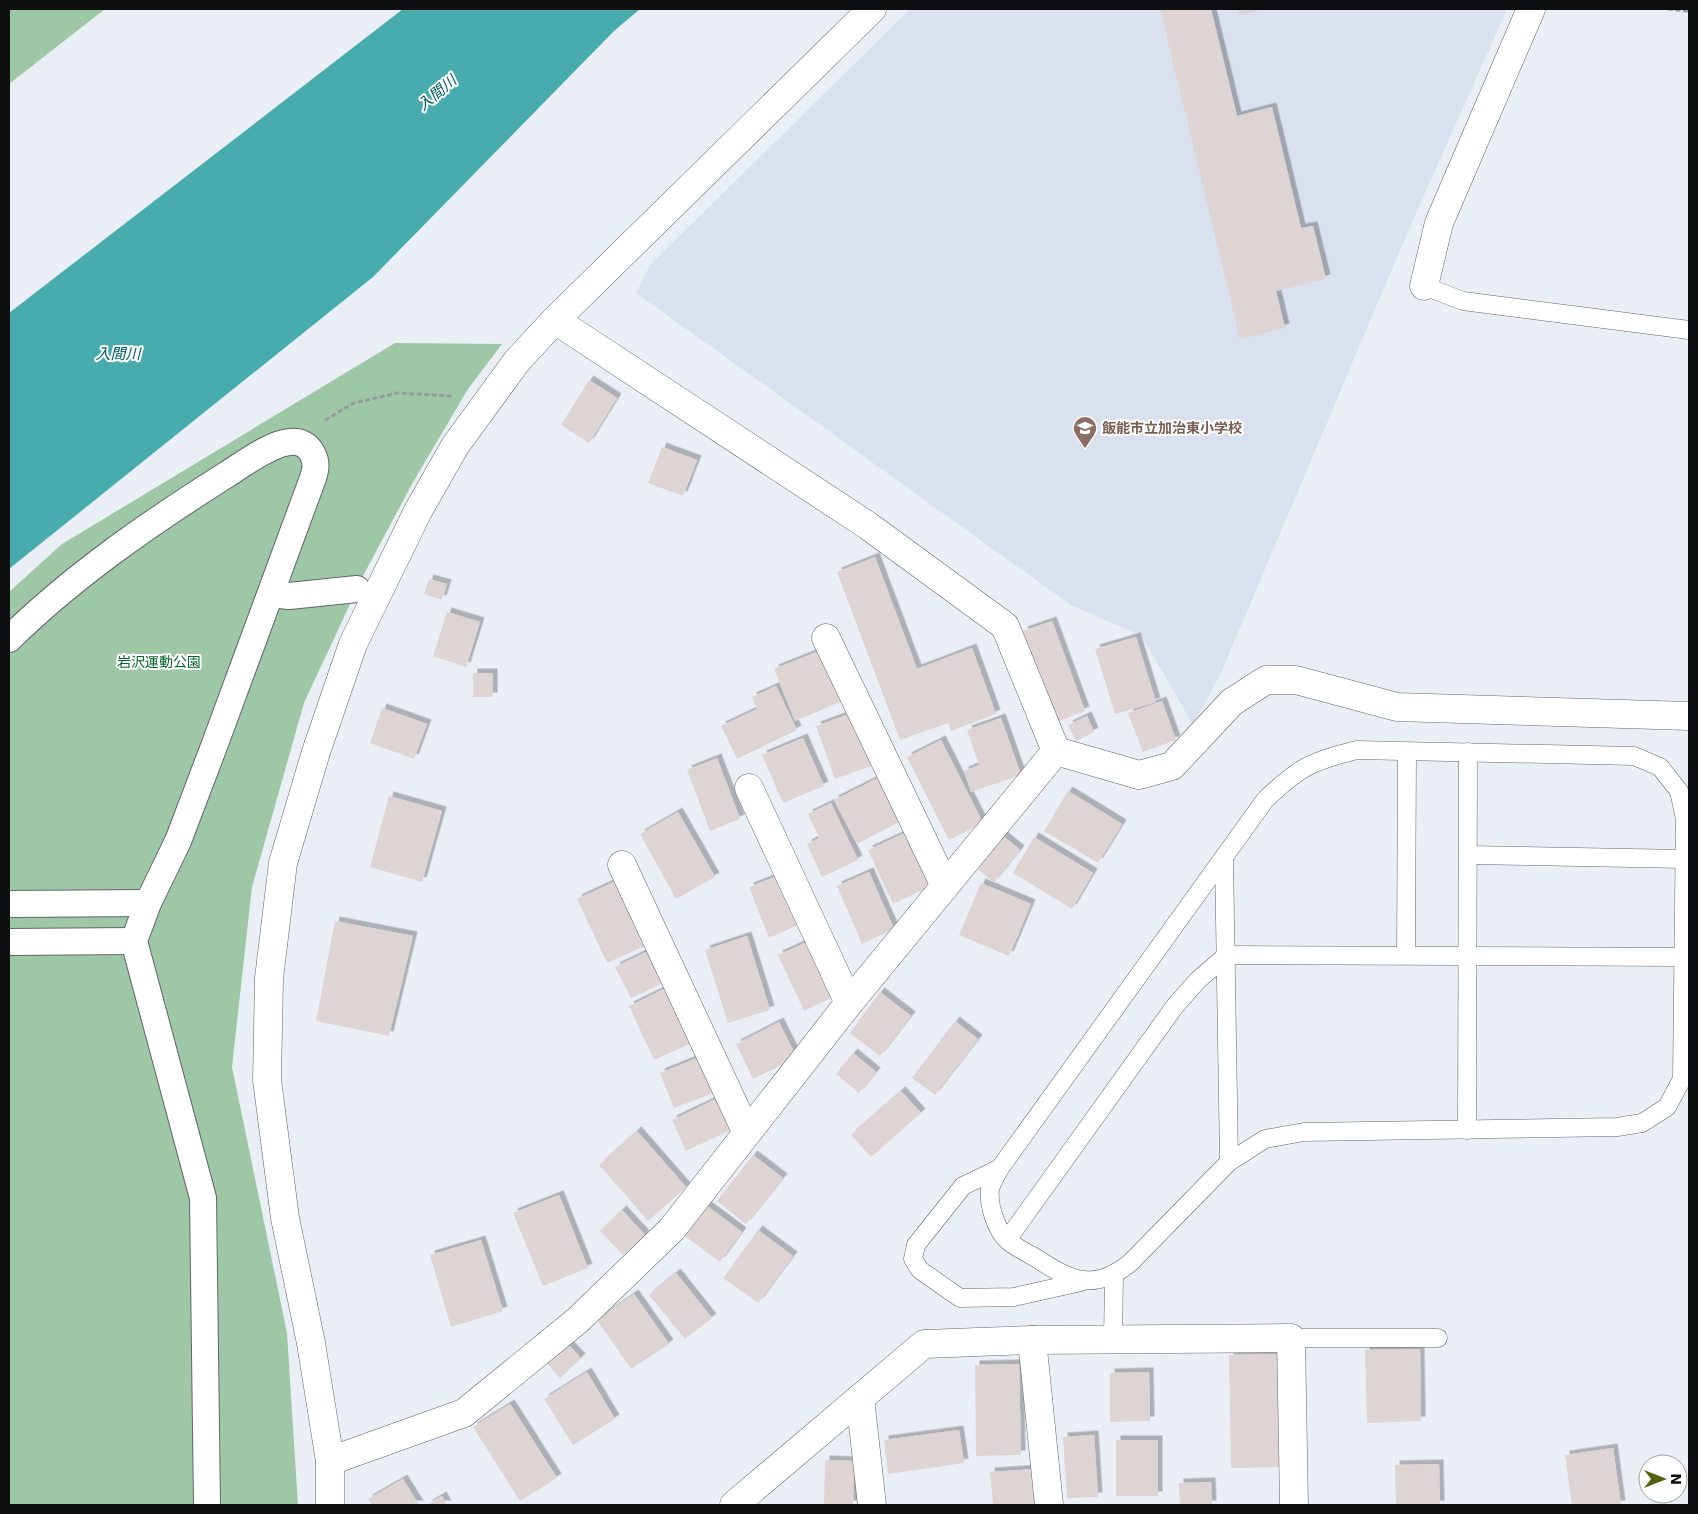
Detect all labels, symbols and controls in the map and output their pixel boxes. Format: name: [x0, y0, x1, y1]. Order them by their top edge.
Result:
water label: 入間川: [414, 70, 462, 114]
water label: 入間川: [95, 345, 142, 363]
school or university icon: 飯能市立加治東小学校: [1072, 415, 1098, 449]
place label: 飯能市立加治東小学校: [1102, 420, 1242, 436]
park label: 岩沢運動公園: [117, 654, 201, 670]
north arrow: [1638, 1454, 1688, 1504]
text: N: [1668, 1473, 1684, 1485]

